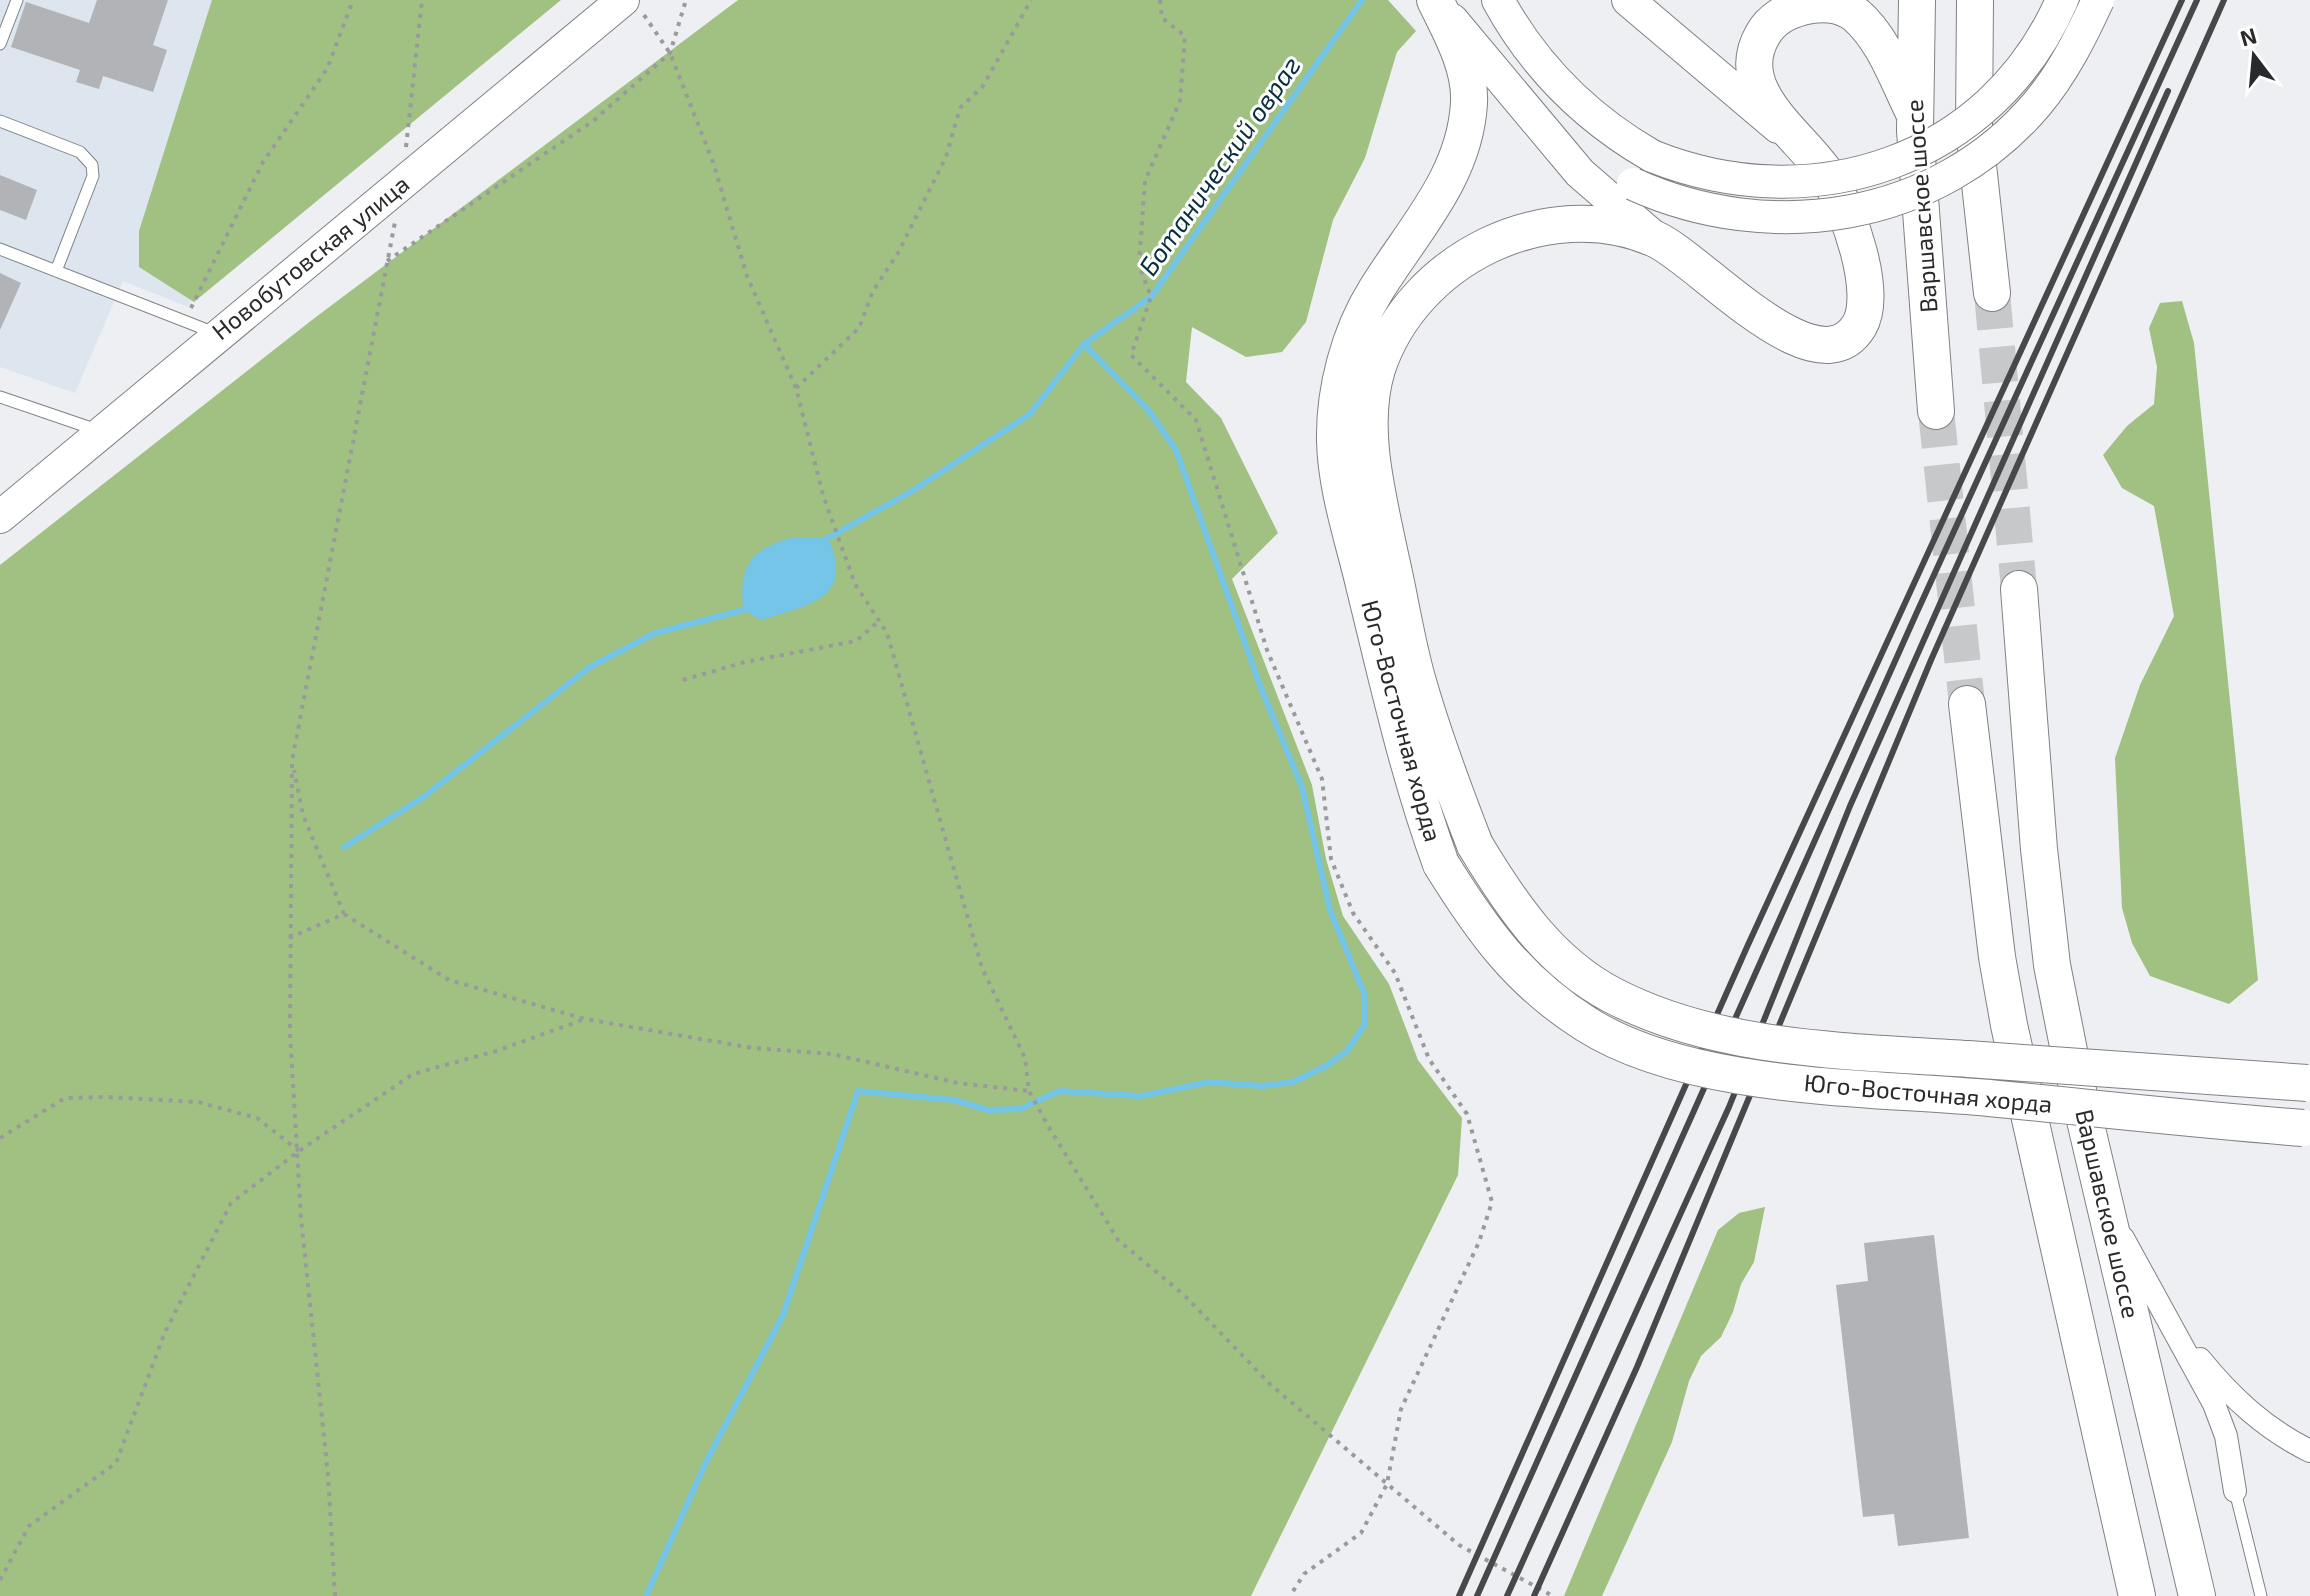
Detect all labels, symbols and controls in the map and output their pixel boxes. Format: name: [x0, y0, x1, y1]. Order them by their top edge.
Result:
north arrow: [2214, 16, 2294, 96]
text: N: [2237, 21, 2259, 50]
water label: Ботанический овраг: [1131, 50, 1306, 281]
street label: Варшавское шоссе: [1899, 98, 1942, 314]
street label: Новобутовская улица: [206, 168, 415, 346]
street label: Юго-Восточная хорда: [1356, 597, 1449, 845]
street label: Юго-Восточная хорда: [1803, 1067, 2053, 1118]
street label: Варшавское шоссе: [2070, 1106, 2147, 1321]

